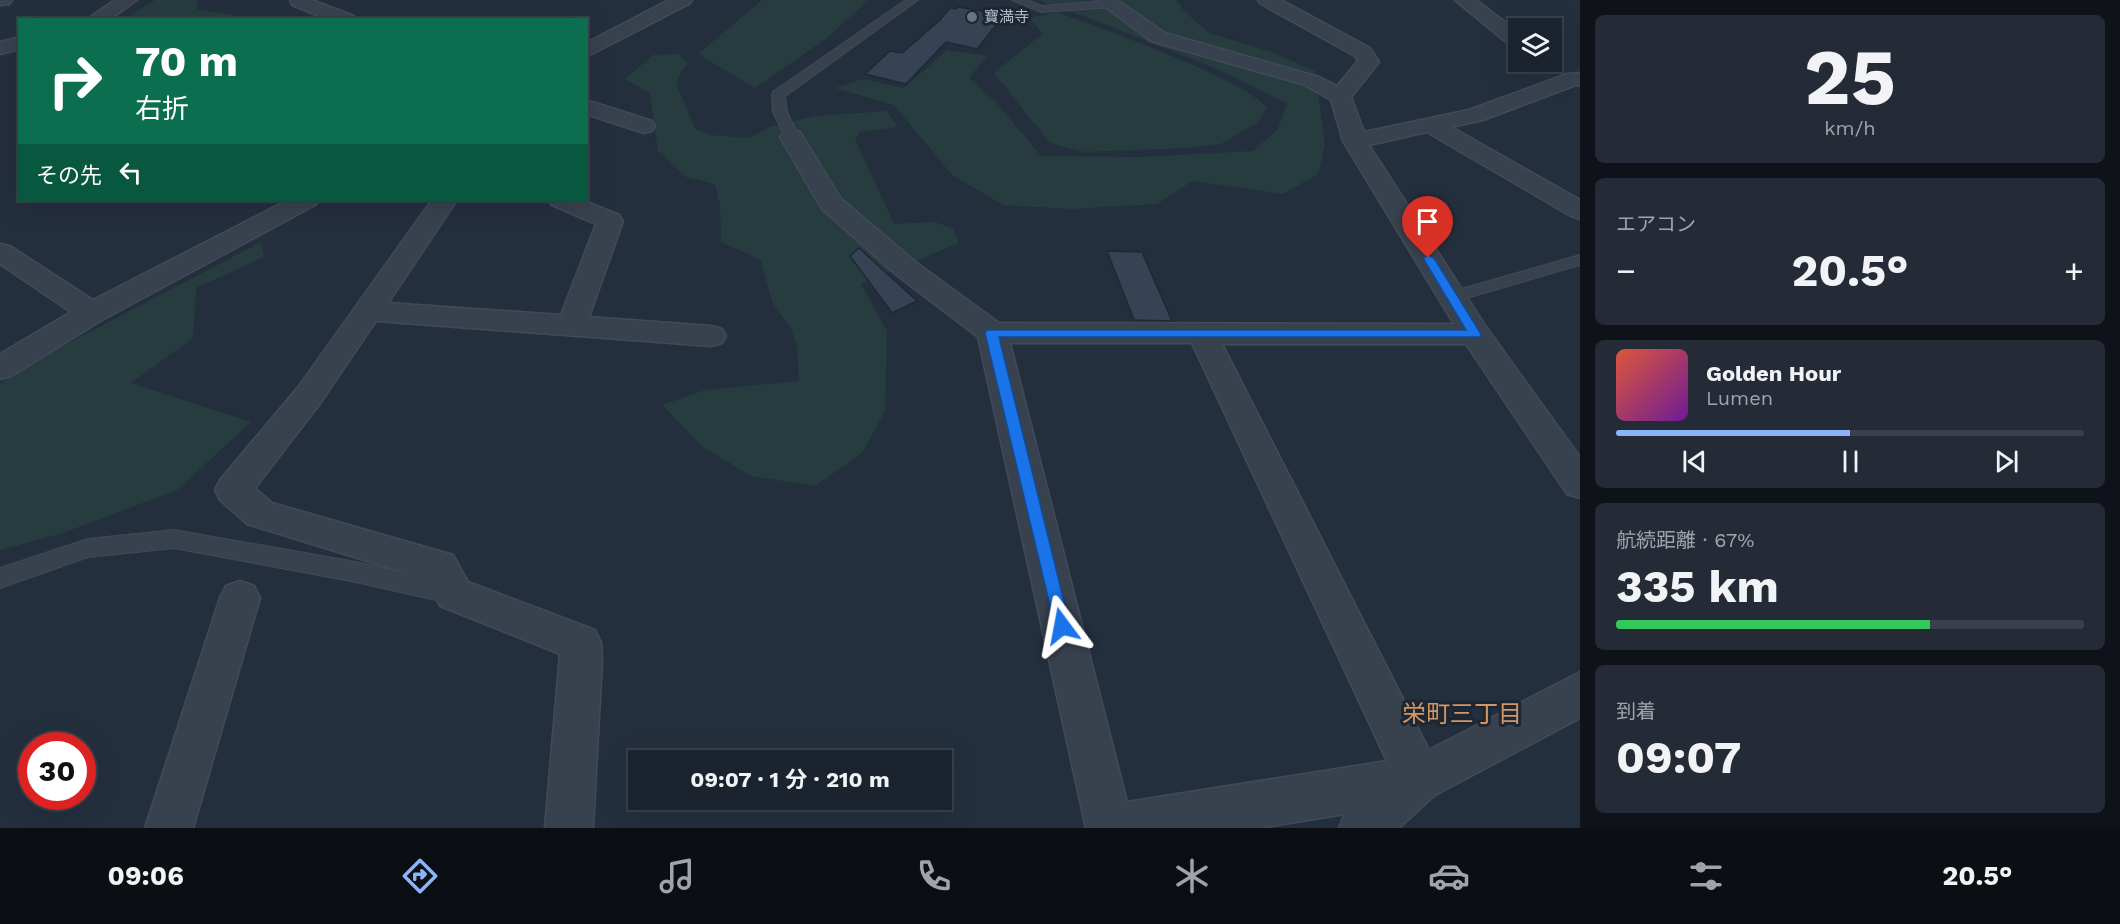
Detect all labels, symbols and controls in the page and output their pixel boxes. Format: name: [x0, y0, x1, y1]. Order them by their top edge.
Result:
place label: 寶満寺: [984, 8, 1029, 26]
marker: 寶満寺: [965, 10, 979, 24]
map controls: [1508, 18, 1562, 72]
button: layers: [1508, 18, 1562, 72]
text: 25: [1804, 31, 1896, 123]
text: 70 m: [135, 37, 238, 86]
icon: right: [36, 42, 114, 120]
text: 右折: [135, 93, 189, 125]
text: km/h: [1824, 116, 1876, 140]
icon: left: [114, 156, 147, 189]
text: その先: [36, 163, 102, 188]
pin: [1402, 196, 1453, 258]
icon: arrive: [1411, 205, 1444, 238]
text: エアコン: [1616, 212, 1696, 236]
text: 20.5°: [1792, 244, 1908, 297]
text: −: [1616, 251, 1636, 290]
text: +: [2064, 251, 2084, 290]
text: Golden Hour: [1706, 361, 1841, 386]
text: Lumen: [1706, 386, 1773, 410]
icon: previous: [1678, 445, 1711, 478]
icon: pause: [1834, 445, 1867, 478]
icon: next: [1990, 445, 2023, 478]
text: 航続距離 · 67%: [1616, 528, 1754, 552]
text: 335 km: [1616, 560, 1779, 613]
position arrow: [1030, 594, 1094, 658]
text: 到着: [1616, 699, 1656, 723]
district label: 栄町三丁目: [1402, 700, 1522, 728]
text: 09:07: [1616, 731, 1741, 784]
speed limit sign: 30: [18, 732, 96, 810]
text: 09:07 · 1 分 · 210 m: [690, 767, 890, 792]
icon: directions: [399, 855, 441, 897]
icon: music: [656, 855, 698, 897]
icon: phone: [913, 855, 955, 897]
icon: climate: [1171, 855, 1213, 897]
icon: car: [1428, 855, 1470, 897]
icon: filters: [1685, 855, 1727, 897]
text: 09:06: [108, 860, 184, 892]
text: 20.5°: [1942, 860, 2012, 892]

